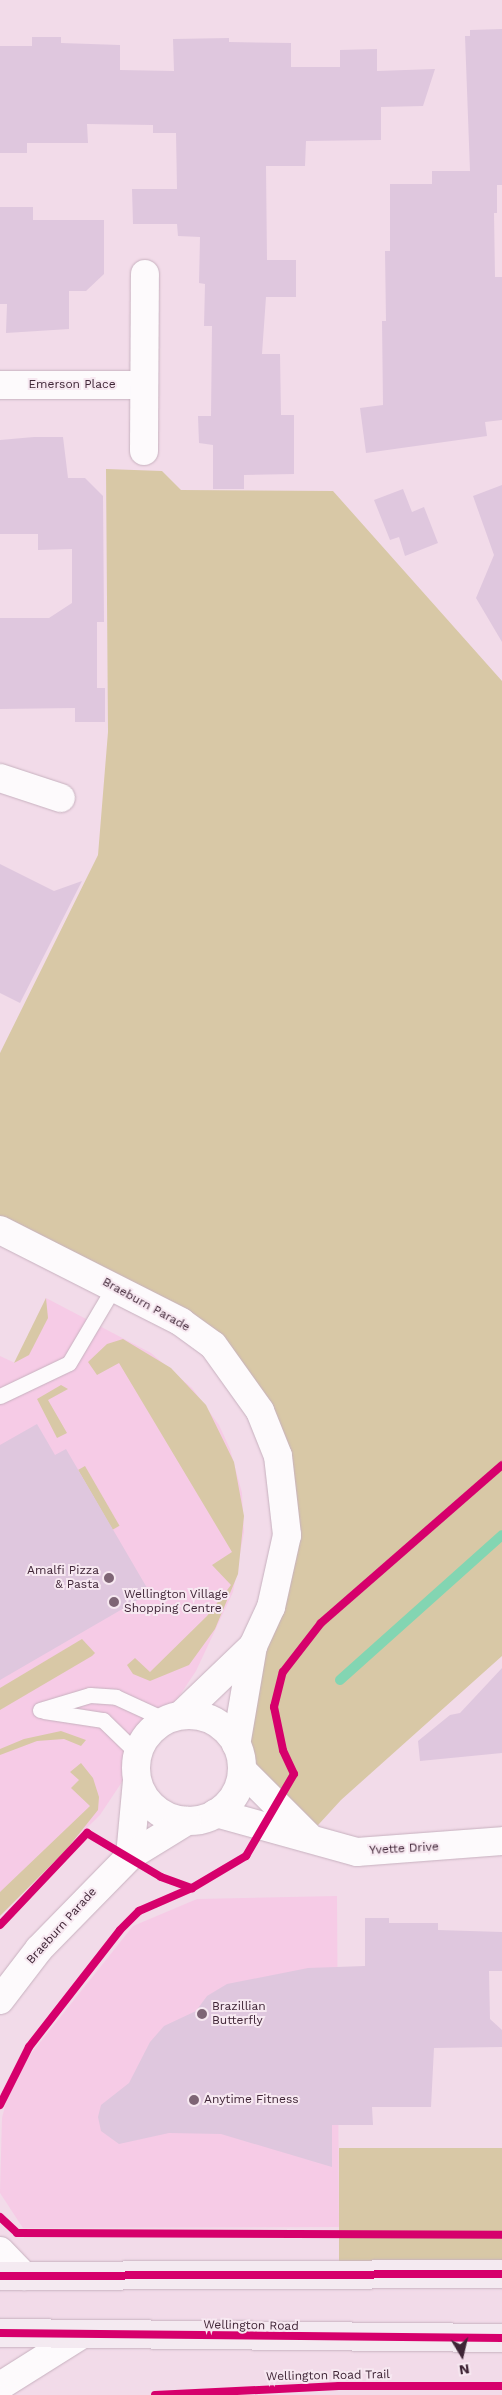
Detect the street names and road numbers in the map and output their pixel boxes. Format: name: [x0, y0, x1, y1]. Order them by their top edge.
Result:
street label: Emerson Place: [28, 378, 116, 392]
street label: Braeburn Parade: [100, 1275, 192, 1335]
street label: Yvette Drive: [369, 1840, 439, 1858]
street label: Braeburn Parade: [24, 1885, 100, 1967]
street label: Wellington Road: [203, 2318, 299, 2334]
street label: Wellington Road Trail: [266, 2368, 390, 2384]

